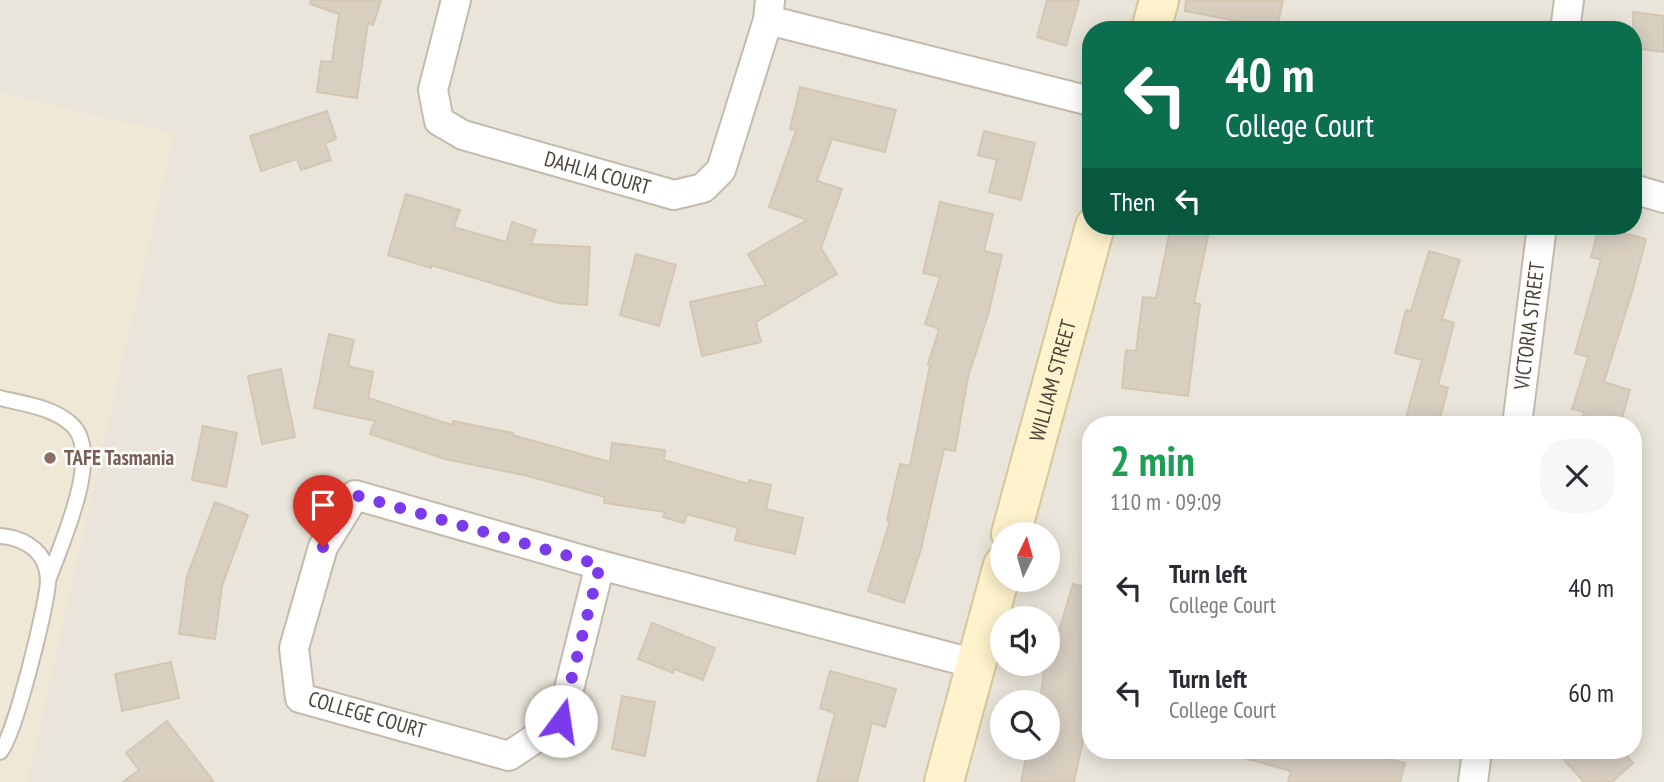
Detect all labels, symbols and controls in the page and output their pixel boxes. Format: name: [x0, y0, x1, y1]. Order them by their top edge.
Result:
text: 40 m: [1225, 42, 1314, 106]
icon: left: [1110, 49, 1201, 140]
text: College Court: [1225, 104, 1374, 146]
street label: DAHLIA COURT: [541, 145, 654, 201]
icon: left: [1169, 182, 1207, 220]
text: Then: [1110, 185, 1155, 218]
street label: VICTORIA STREET: [1507, 260, 1550, 392]
street label: WILLIAM STREET: [1023, 316, 1082, 444]
text: 2 min: [1110, 433, 1195, 488]
button: close: [1540, 439, 1614, 513]
place label: TAFE Tasmania: [64, 444, 175, 471]
marker: TAFE Tasmania: [42, 450, 58, 466]
pin: [293, 475, 353, 547]
icon: arrive: [304, 486, 342, 524]
text: 110 m · 09:09: [1110, 487, 1222, 516]
north arrow: [990, 522, 1060, 592]
map controls: [990, 522, 1060, 760]
text: Turn left: [1169, 557, 1247, 590]
icon: left: [1110, 569, 1148, 607]
text: 40 m: [1568, 571, 1614, 604]
text: College Court: [1169, 590, 1276, 619]
button: sound: [990, 606, 1060, 676]
text: Turn left: [1169, 662, 1247, 695]
icon: left: [1110, 674, 1148, 712]
text: 60 m: [1568, 676, 1614, 709]
position arrow: [524, 684, 598, 758]
street label: COLLEGE COURT: [305, 685, 430, 744]
button: search: [990, 690, 1060, 760]
text: College Court: [1169, 695, 1276, 724]

